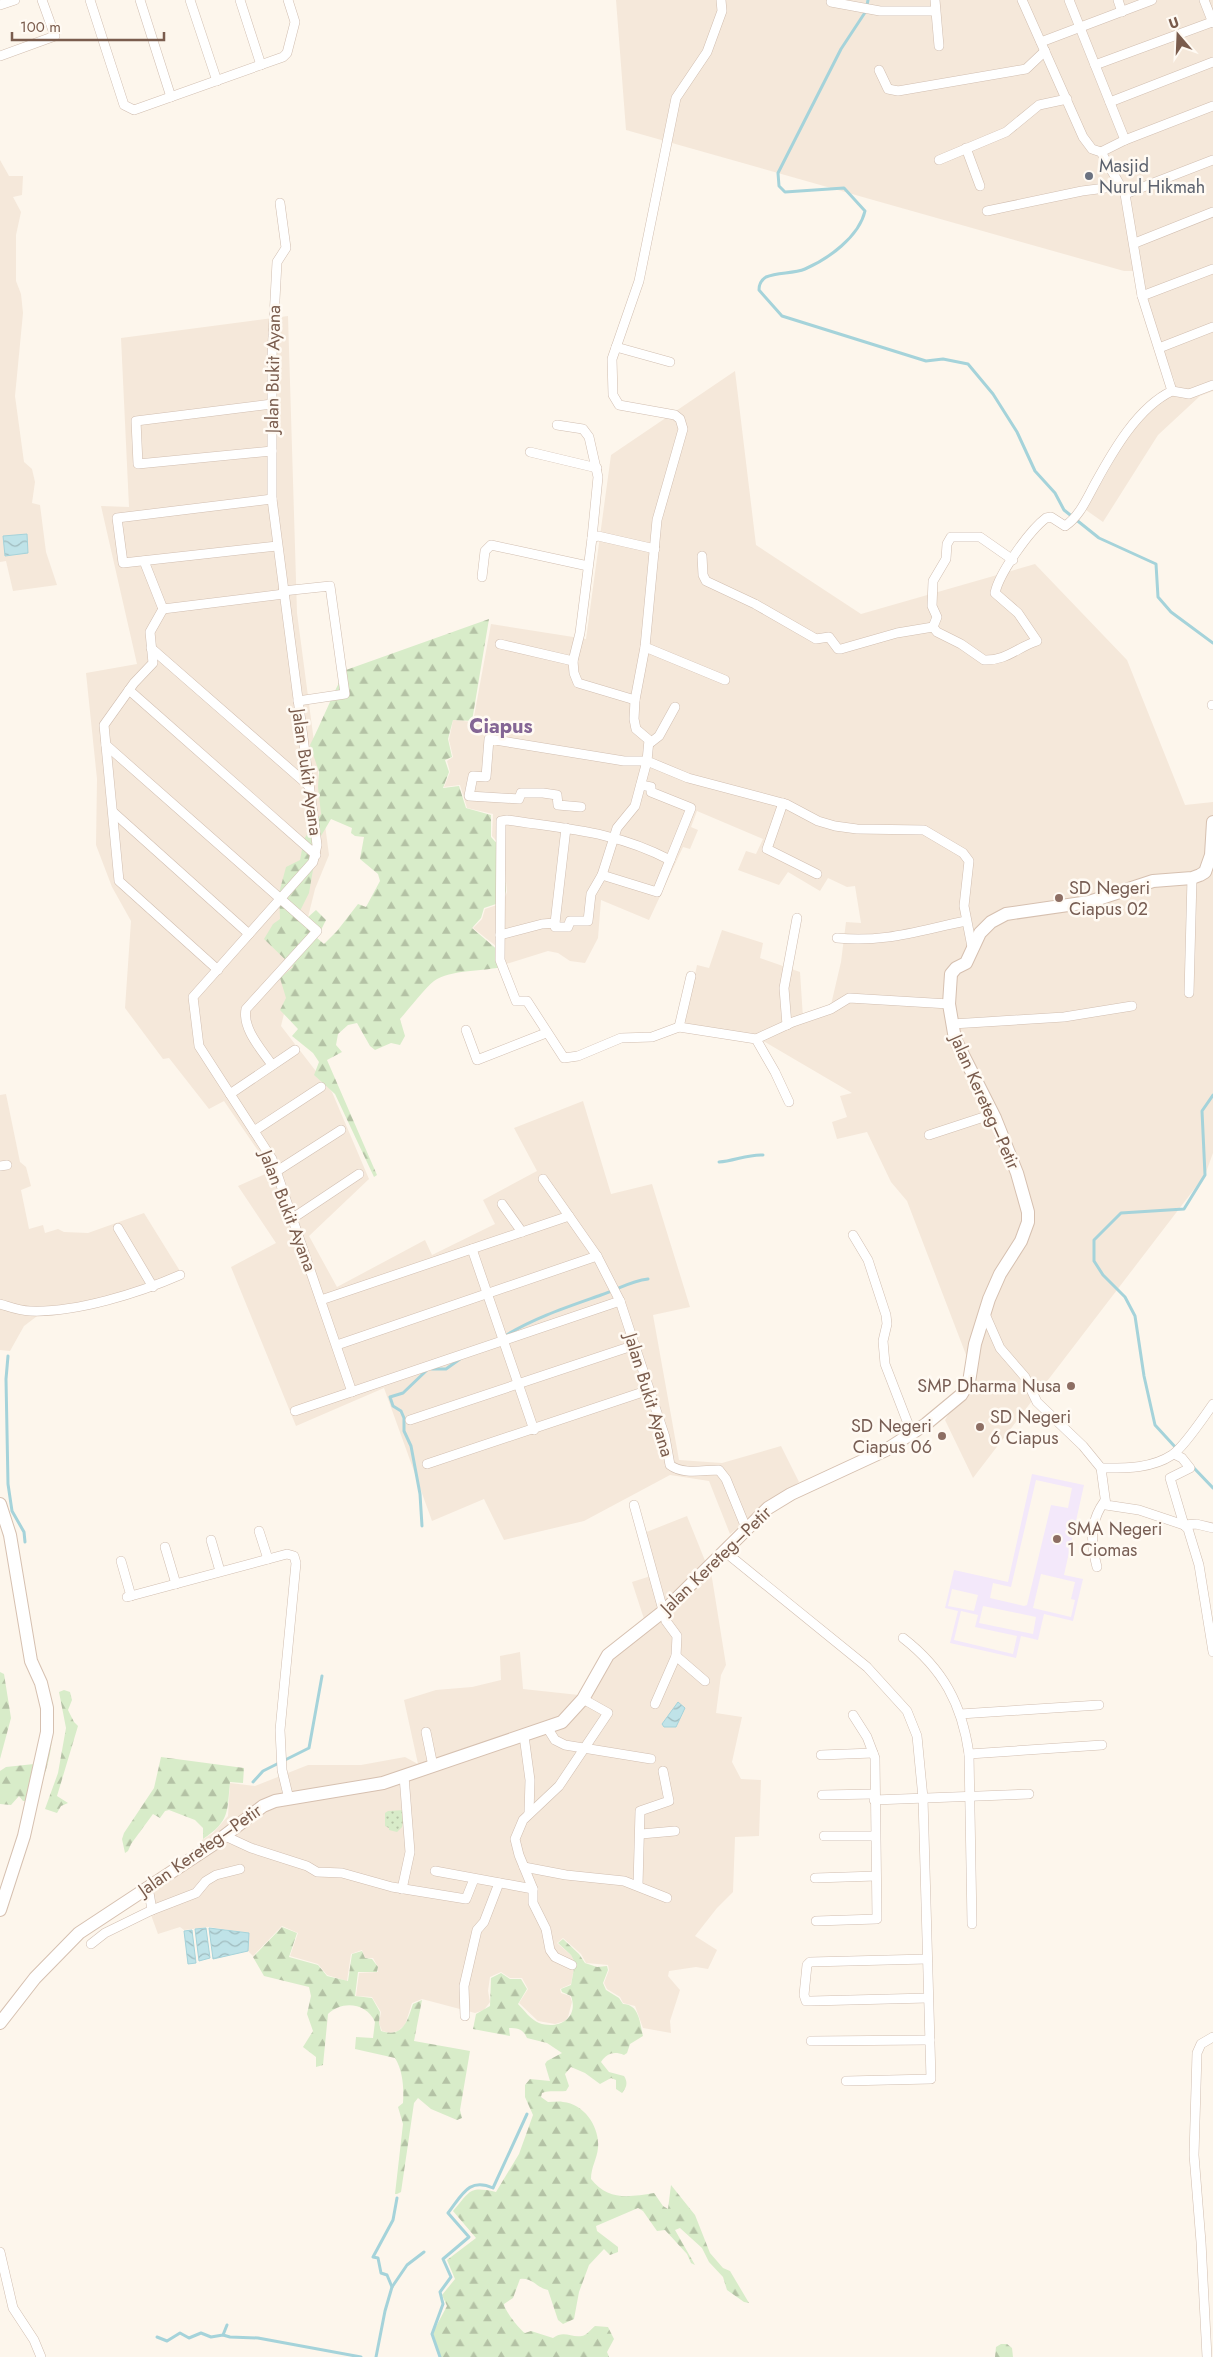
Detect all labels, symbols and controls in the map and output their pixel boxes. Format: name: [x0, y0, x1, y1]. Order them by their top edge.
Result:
scale bar: [12, 10, 165, 42]
north arrow: [1153, 10, 1203, 60]
text: U: [1166, 12, 1182, 34]
text: 100 m: [20, 16, 61, 38]
place label: Masjid Nurul Hikmah: [1099, 153, 1205, 200]
marker: Masjid Nurul Hikmah: [1083, 170, 1095, 182]
street label: Jalan Bukit Ayana: [259, 305, 287, 435]
street label: Jalan Bukit Ayana: [285, 705, 329, 837]
district label: Ciapus: [469, 712, 533, 741]
place label: SD Negeri Ciapus 02: [1069, 875, 1150, 922]
marker: SD Negeri Ciapus 02: [1053, 892, 1065, 904]
street label: Jalan Kereteg–Petir: [943, 1028, 1027, 1175]
street label: Jalan Bukit Ayana: [252, 1145, 323, 1275]
street label: Jalan Bukit Ayana: [617, 1328, 680, 1460]
place label: SMP Dharma Nusa: [917, 1373, 1061, 1399]
marker: SMP Dharma Nusa: [1065, 1380, 1077, 1392]
place label: SD Negeri 6 Ciapus: [990, 1404, 1071, 1451]
place label: SD Negeri Ciapus 06: [851, 1413, 932, 1460]
marker: SD Negeri 6 Ciapus: [974, 1421, 986, 1433]
marker: SD Negeri Ciapus 06: [936, 1430, 948, 1442]
street label: Jalan Kereteg–Petir: [653, 1499, 778, 1621]
place label: SMA Negeri 1 Ciomas: [1067, 1516, 1162, 1563]
marker: SMA Negeri 1 Ciomas: [1051, 1533, 1063, 1545]
street label: Jalan Kereteg–Petir: [131, 1797, 268, 1904]

